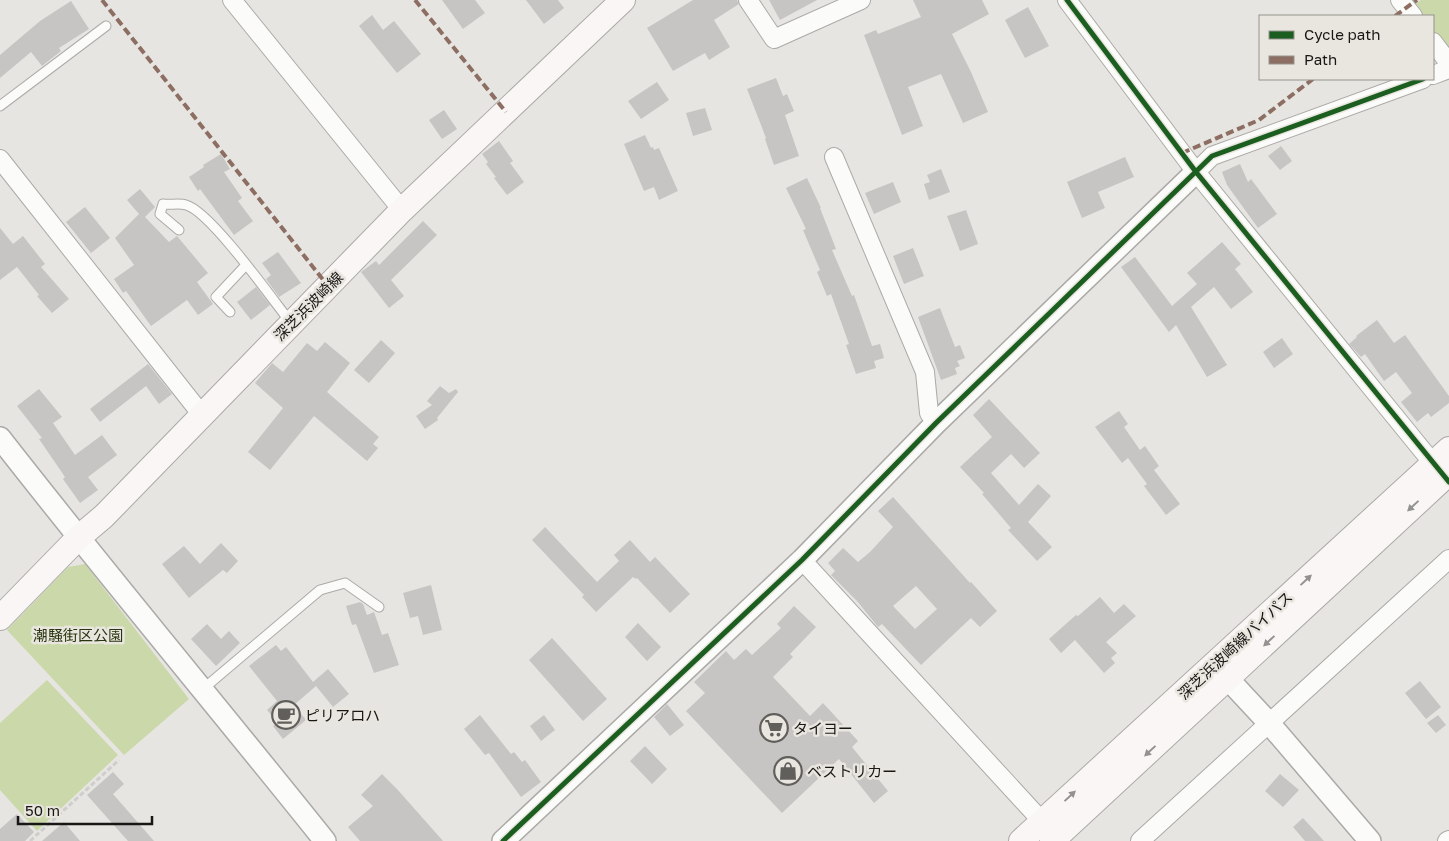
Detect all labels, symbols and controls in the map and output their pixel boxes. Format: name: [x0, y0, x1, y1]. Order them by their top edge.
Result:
legend: [1259, 15, 1434, 80]
text: Cycle path: [1304, 25, 1380, 43]
text: Path: [1304, 50, 1337, 68]
street label: 深芝浜波崎線: [270, 268, 346, 344]
one-way arrow: [1408, 500, 1420, 512]
one-way arrow: [1299, 574, 1311, 586]
street label: 深芝浜波崎線バイパス: [1174, 587, 1296, 703]
park label: 潮騒街区公園: [33, 626, 123, 644]
one-way arrow: [1263, 635, 1275, 647]
cafe icon: ピリアロハ: [271, 700, 301, 730]
place label: ピリアロハ: [305, 706, 380, 724]
supermarket icon: タイヨー: [759, 713, 789, 743]
place label: タイヨー: [793, 719, 853, 737]
one-way arrow: [1144, 745, 1156, 757]
shop icon: ベストリカー: [773, 756, 803, 786]
place label: ベストリカー: [807, 762, 897, 780]
one-way arrow: [1064, 790, 1076, 802]
scale bar: [18, 794, 151, 826]
text: 50 m: [25, 801, 60, 819]

